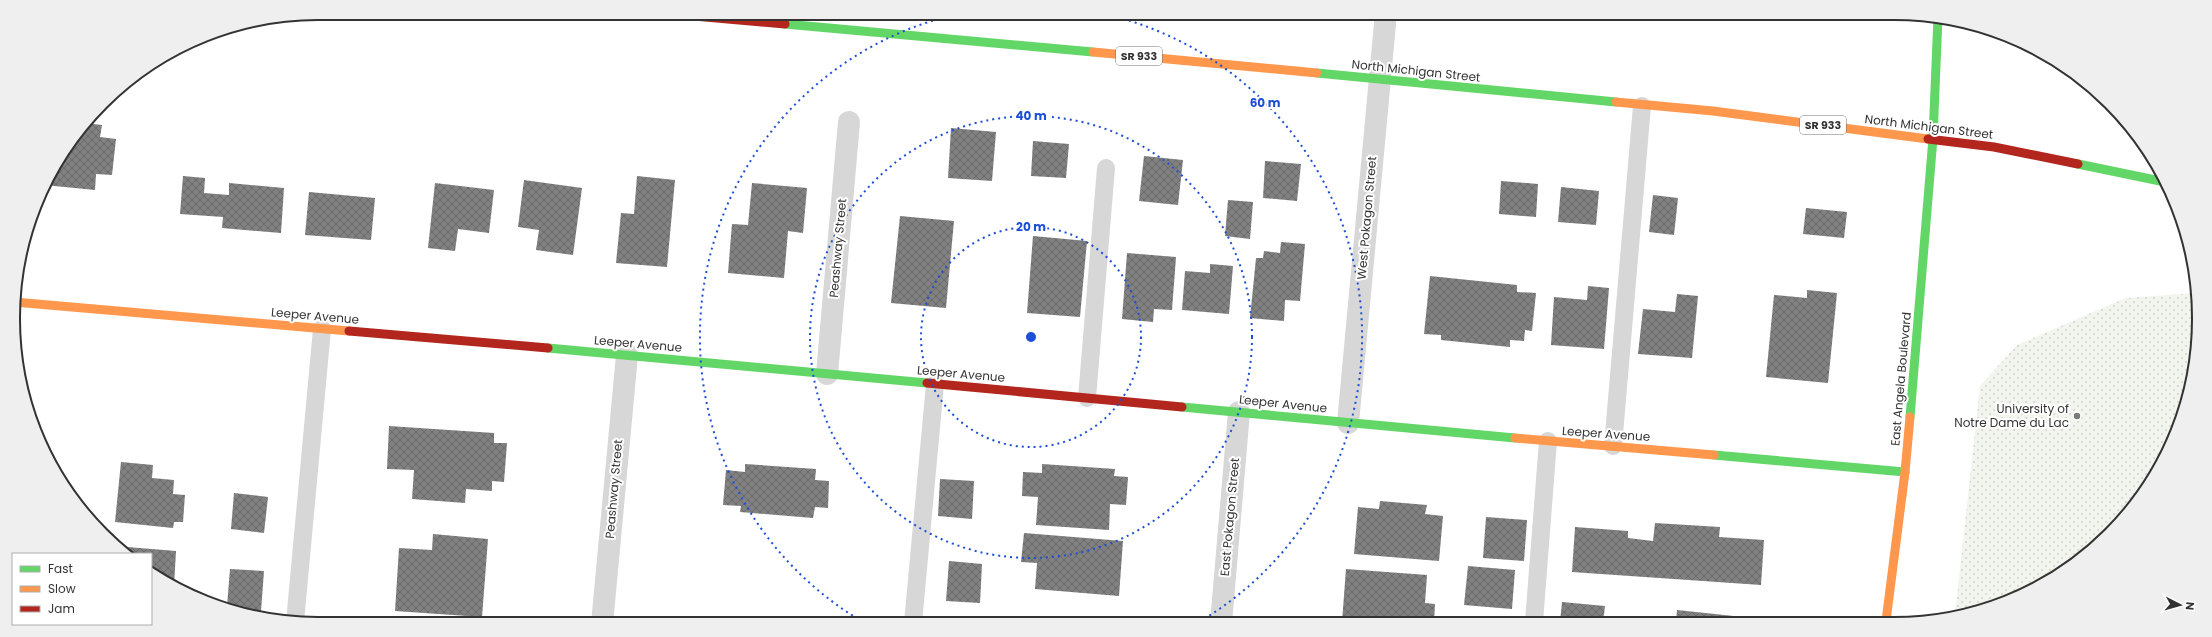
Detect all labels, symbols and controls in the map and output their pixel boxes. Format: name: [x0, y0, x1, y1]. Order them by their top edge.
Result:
road number: SR 933: [1116, 47, 1162, 65]
street label: North Michigan Street: [1351, 55, 1481, 86]
text: 60 m: [1250, 94, 1281, 111]
text: 40 m: [1015, 107, 1047, 124]
street label: North Michigan Street: [1864, 110, 1994, 143]
road number: SR 933: [1800, 116, 1846, 134]
street label: West Pokagon Street: [1353, 156, 1380, 280]
street label: Peashway Street: [825, 198, 850, 298]
text: 20 m: [1016, 218, 1046, 235]
street label: Leeper Avenue: [270, 303, 360, 328]
street label: East Angela Boulevard: [1886, 311, 1915, 447]
centre of rings: [1024, 330, 1038, 344]
street label: Leeper Avenue: [593, 331, 683, 356]
street label: Leeper Avenue: [916, 361, 1006, 386]
street label: Leeper Avenue: [1238, 390, 1328, 417]
place label: University of Notre Dame du Lac: [1954, 400, 2069, 431]
marker: University of Notre Dame du Lac: [2072, 411, 2082, 421]
street label: Leeper Avenue: [1561, 422, 1651, 445]
street label: Peashway Street: [601, 439, 626, 539]
street label: East Pokagon Street: [1216, 457, 1243, 577]
legend: [12, 553, 152, 625]
text: Fast: [48, 560, 73, 577]
text: Slow: [48, 580, 76, 597]
north arrow: [2160, 585, 2200, 625]
text: Jam: [48, 600, 75, 617]
text: N: [2182, 601, 2198, 611]

